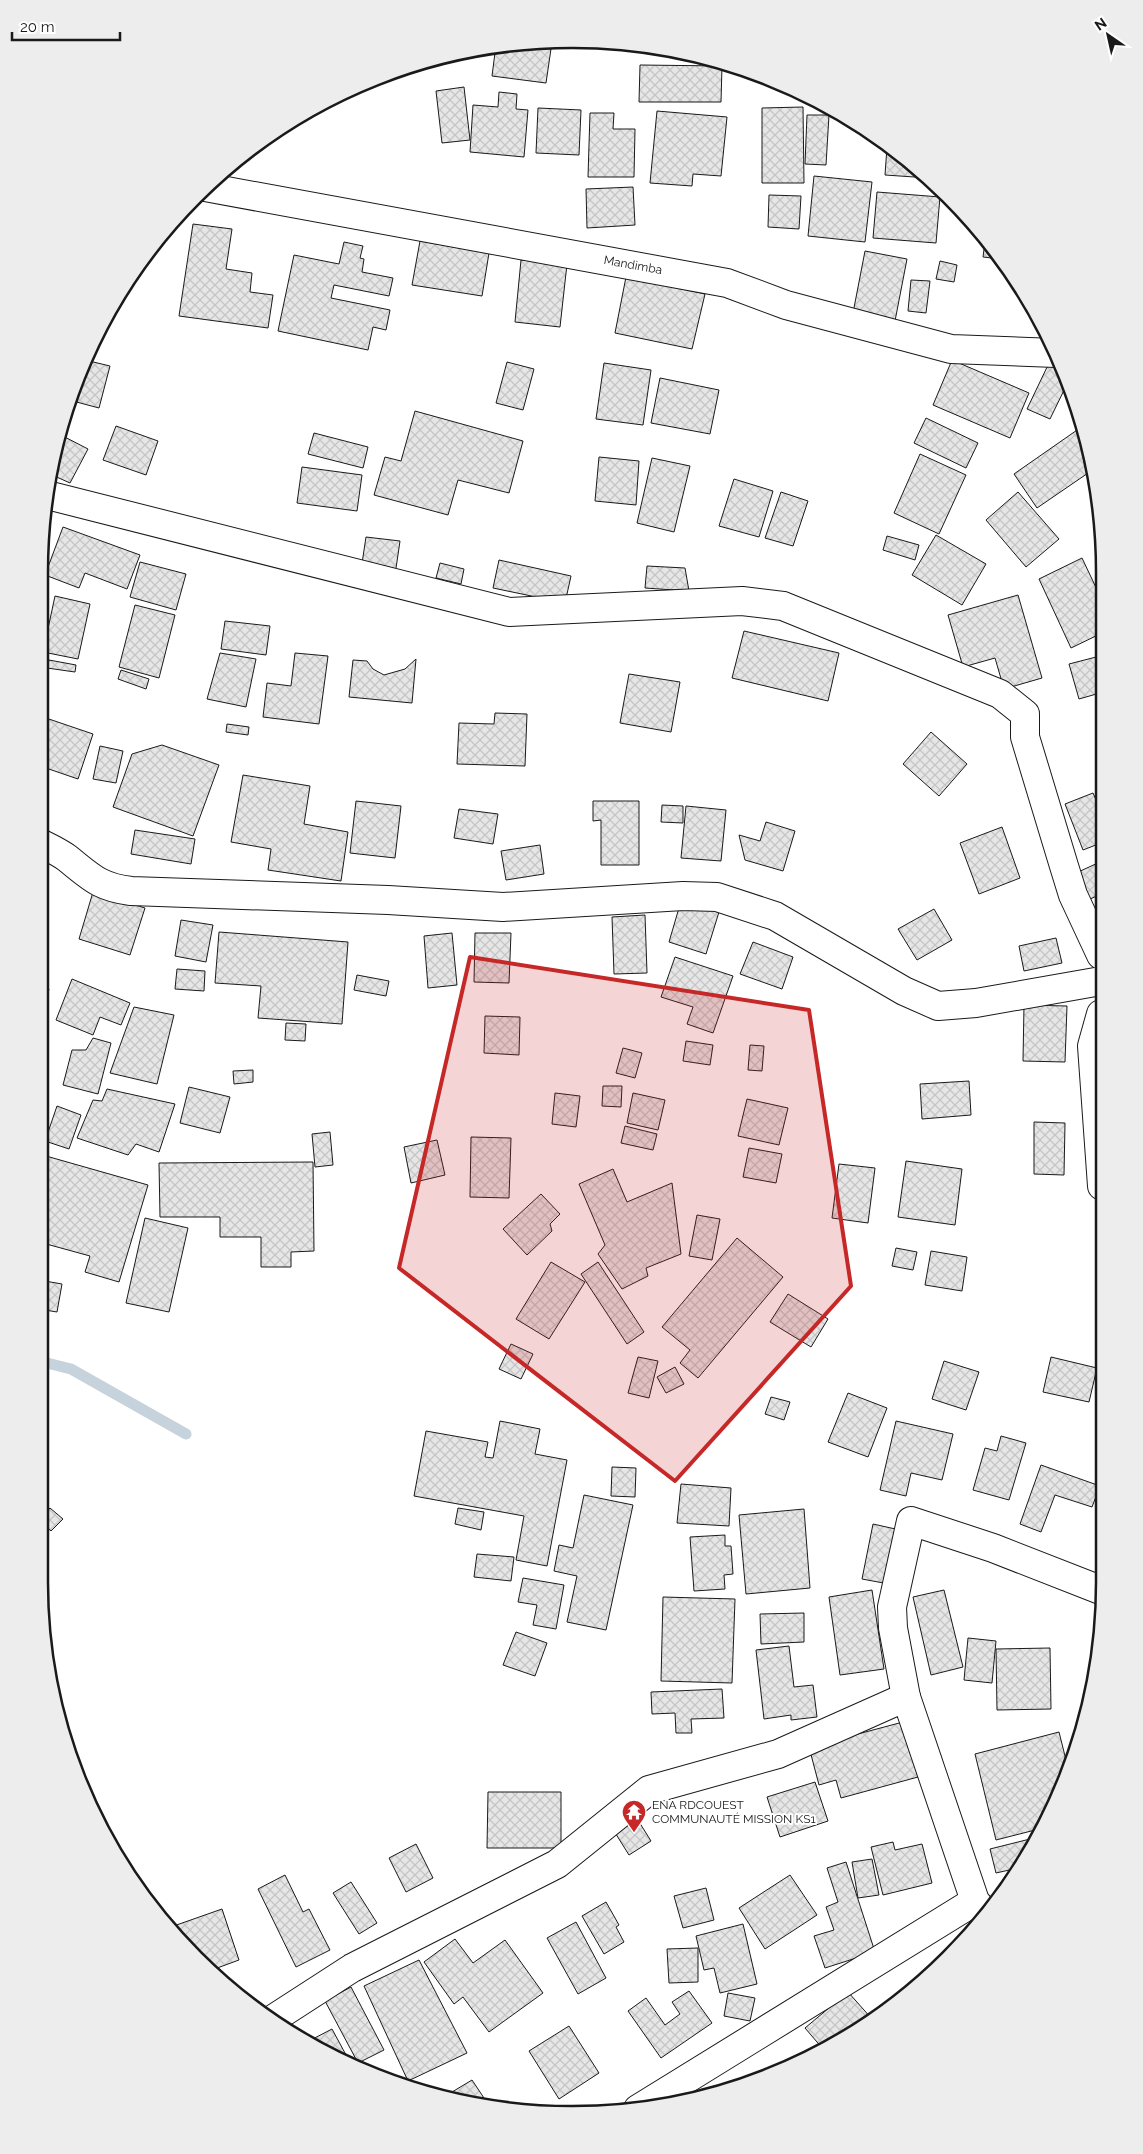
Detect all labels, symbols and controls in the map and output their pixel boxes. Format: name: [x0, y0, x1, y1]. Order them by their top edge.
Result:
scale bar: [12, 10, 120, 42]
north arrow: [1083, 10, 1133, 60]
text: N: [1092, 15, 1110, 34]
text: 20 m: [20, 18, 55, 36]
street label: Mandimba: [603, 253, 663, 277]
place label: ENA RDCOUEST COMMUNAUTÉ MISSION KS1: [652, 1798, 816, 1826]
temple icon: ENA RDCOUEST COMMUNAUTÉ MISSION KS1: [621, 1799, 647, 1833]

